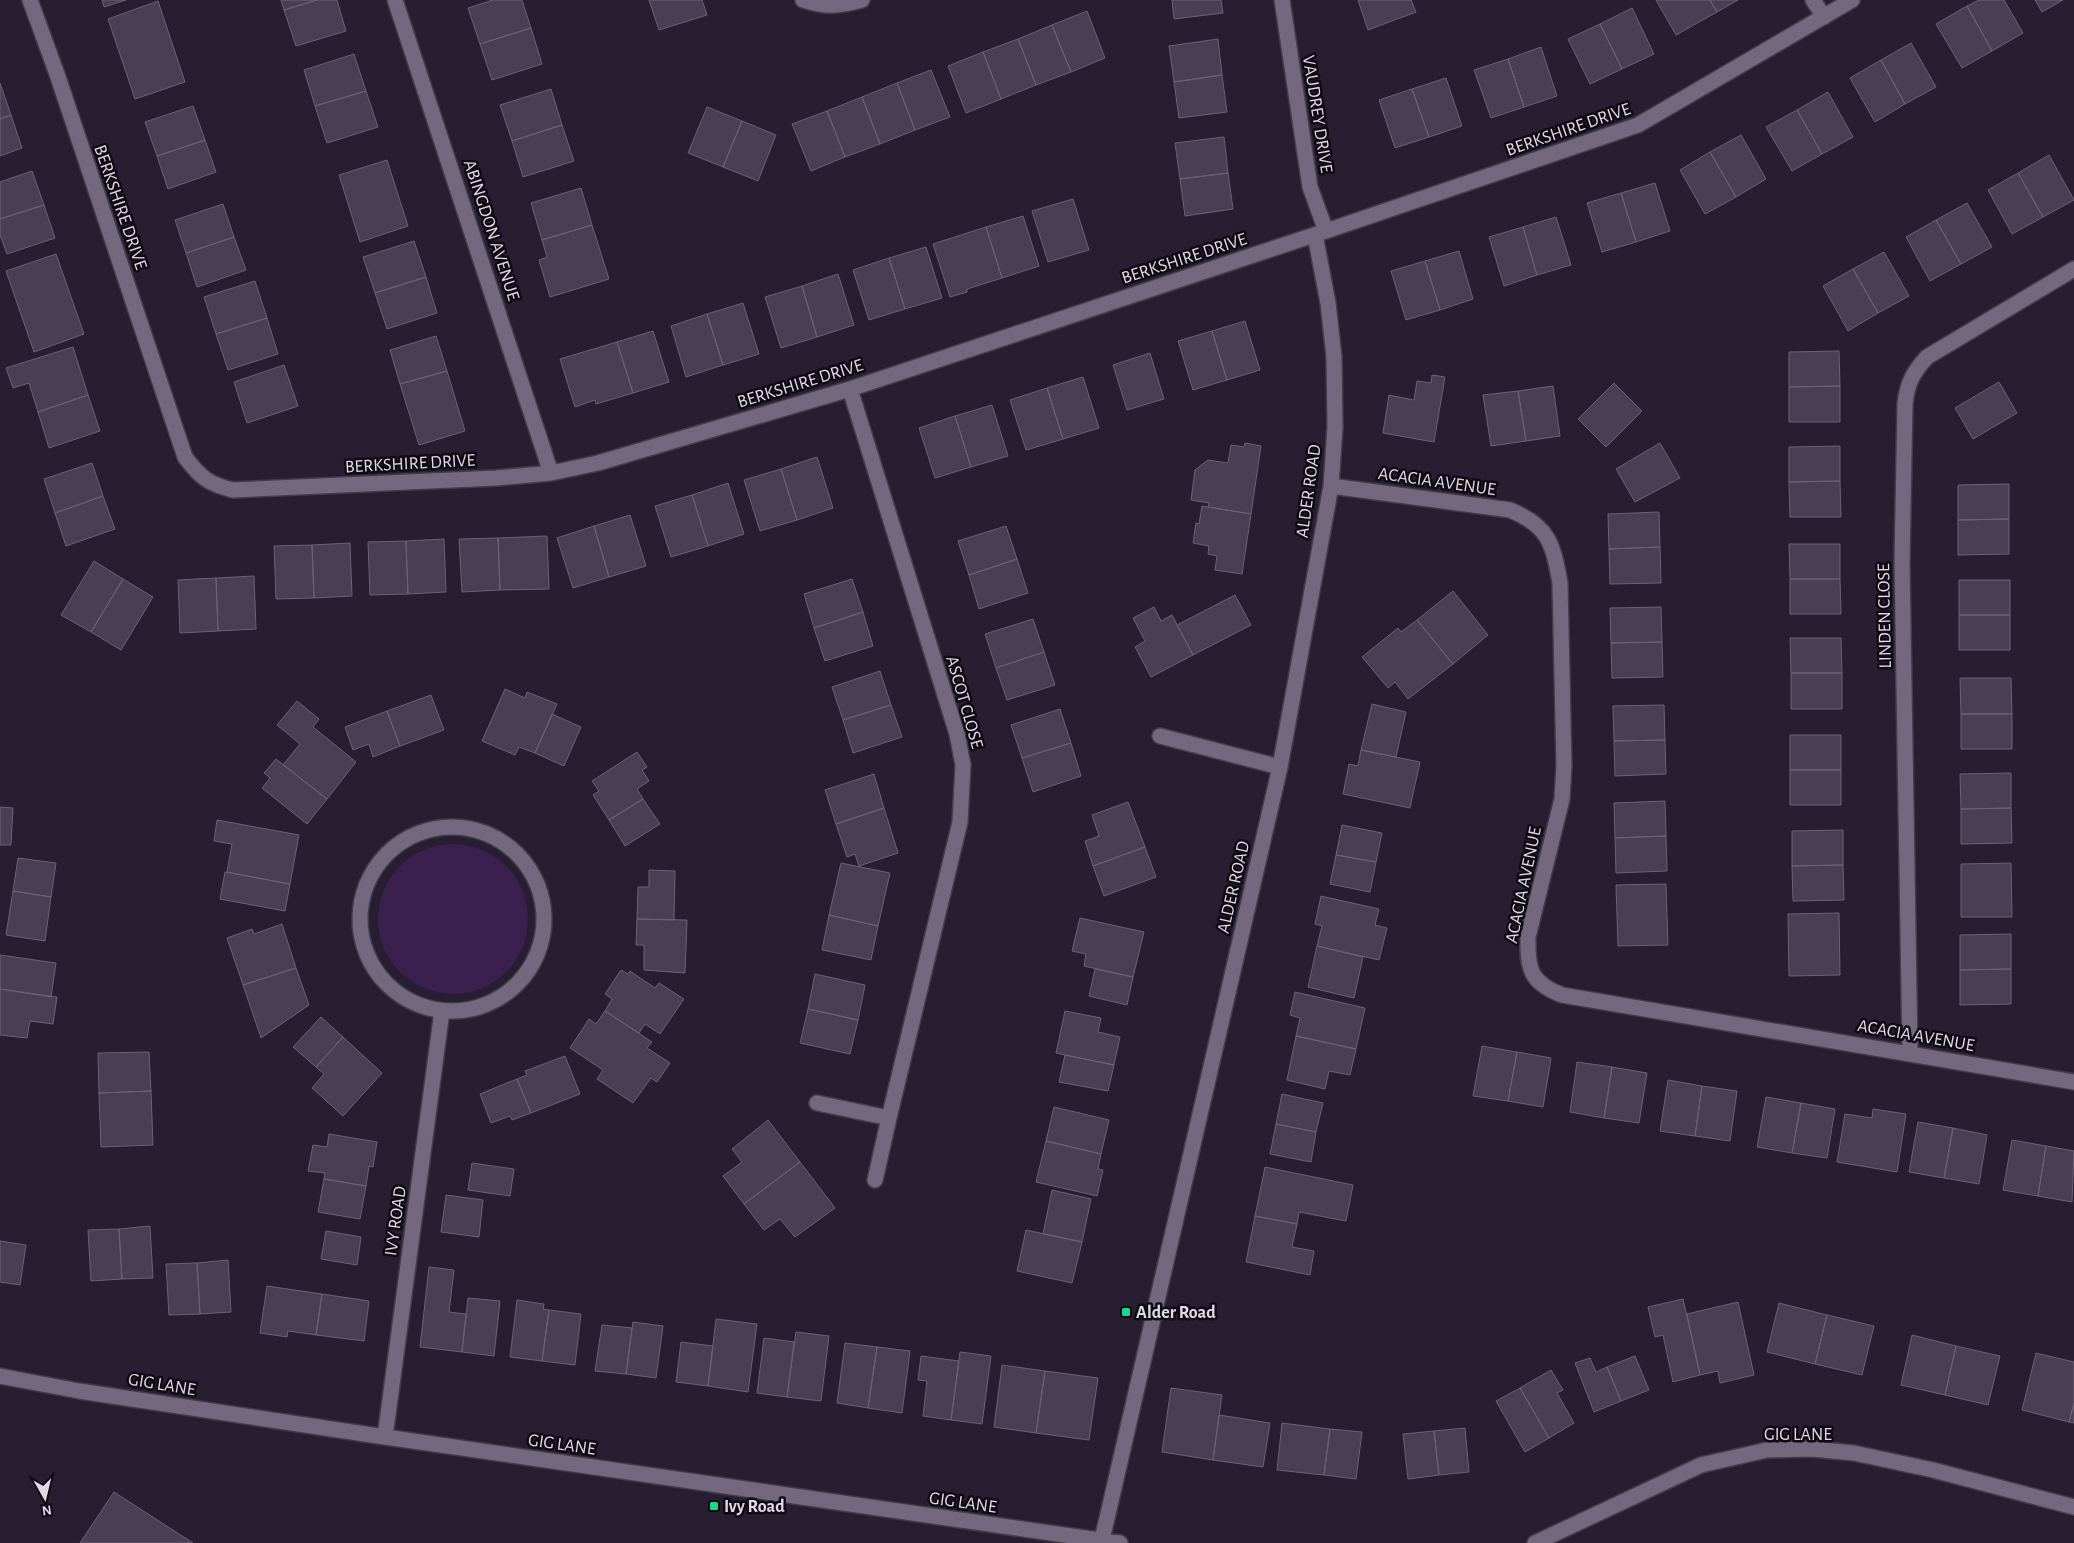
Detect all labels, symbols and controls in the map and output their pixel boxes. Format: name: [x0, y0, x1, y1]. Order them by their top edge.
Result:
street label: VAUDREY DRIVE: [1299, 54, 1335, 175]
street label: BERKSHIRE DRIVE: [1504, 100, 1633, 160]
street label: BERKSHIRE DRIVE: [90, 143, 150, 272]
street label: ABINGDON AVENUE: [460, 158, 522, 303]
street label: BERKSHIRE DRIVE: [1120, 230, 1249, 288]
street label: BERKSHIRE DRIVE: [735, 356, 866, 412]
street label: ALDER ROAD: [1294, 443, 1324, 539]
street label: BERKSHIRE DRIVE: [344, 452, 476, 476]
street label: ACACIA AVENUE: [1377, 465, 1497, 499]
street label: LINDEN CLOSE: [1875, 563, 1895, 669]
street label: ASCOT CLOSE: [942, 654, 986, 751]
street label: ACACIA AVENUE: [1503, 825, 1545, 945]
street label: ALDER ROAD: [1215, 839, 1253, 935]
street label: ACACIA AVENUE: [1856, 1017, 1976, 1055]
street label: IVY ROAD: [382, 1185, 410, 1257]
place label: Alder Road: [1136, 1304, 1216, 1322]
marker: Alder Road: [1120, 1306, 1132, 1318]
street label: GIG LANE: [127, 1371, 197, 1399]
street label: GIG LANE: [1764, 1426, 1832, 1444]
street label: GIG LANE: [527, 1431, 597, 1459]
north arrow: [20, 1473, 70, 1523]
street label: GIG LANE: [928, 1489, 998, 1517]
place label: Ivy Road: [724, 1498, 785, 1516]
marker: Ivy Road: [708, 1500, 720, 1512]
text: N: [41, 1502, 52, 1517]

